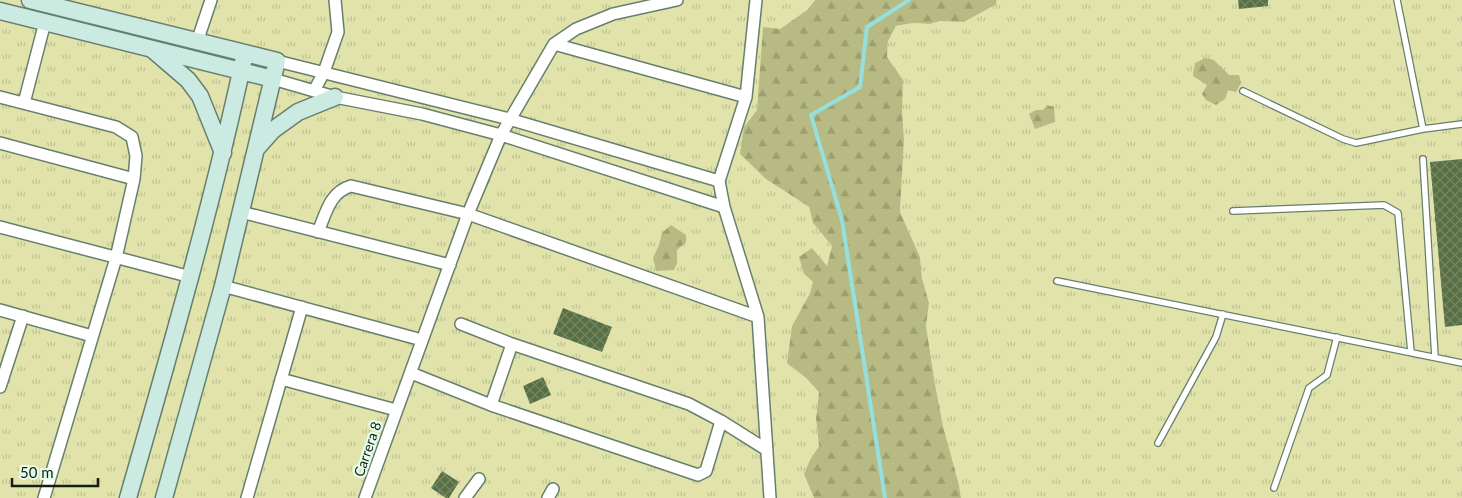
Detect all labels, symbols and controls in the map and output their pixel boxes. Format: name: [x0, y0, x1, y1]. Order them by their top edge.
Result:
street label: Carrera 8: [350, 419, 384, 479]
scale bar: [12, 456, 99, 488]
text: 50 m: [20, 463, 54, 481]

